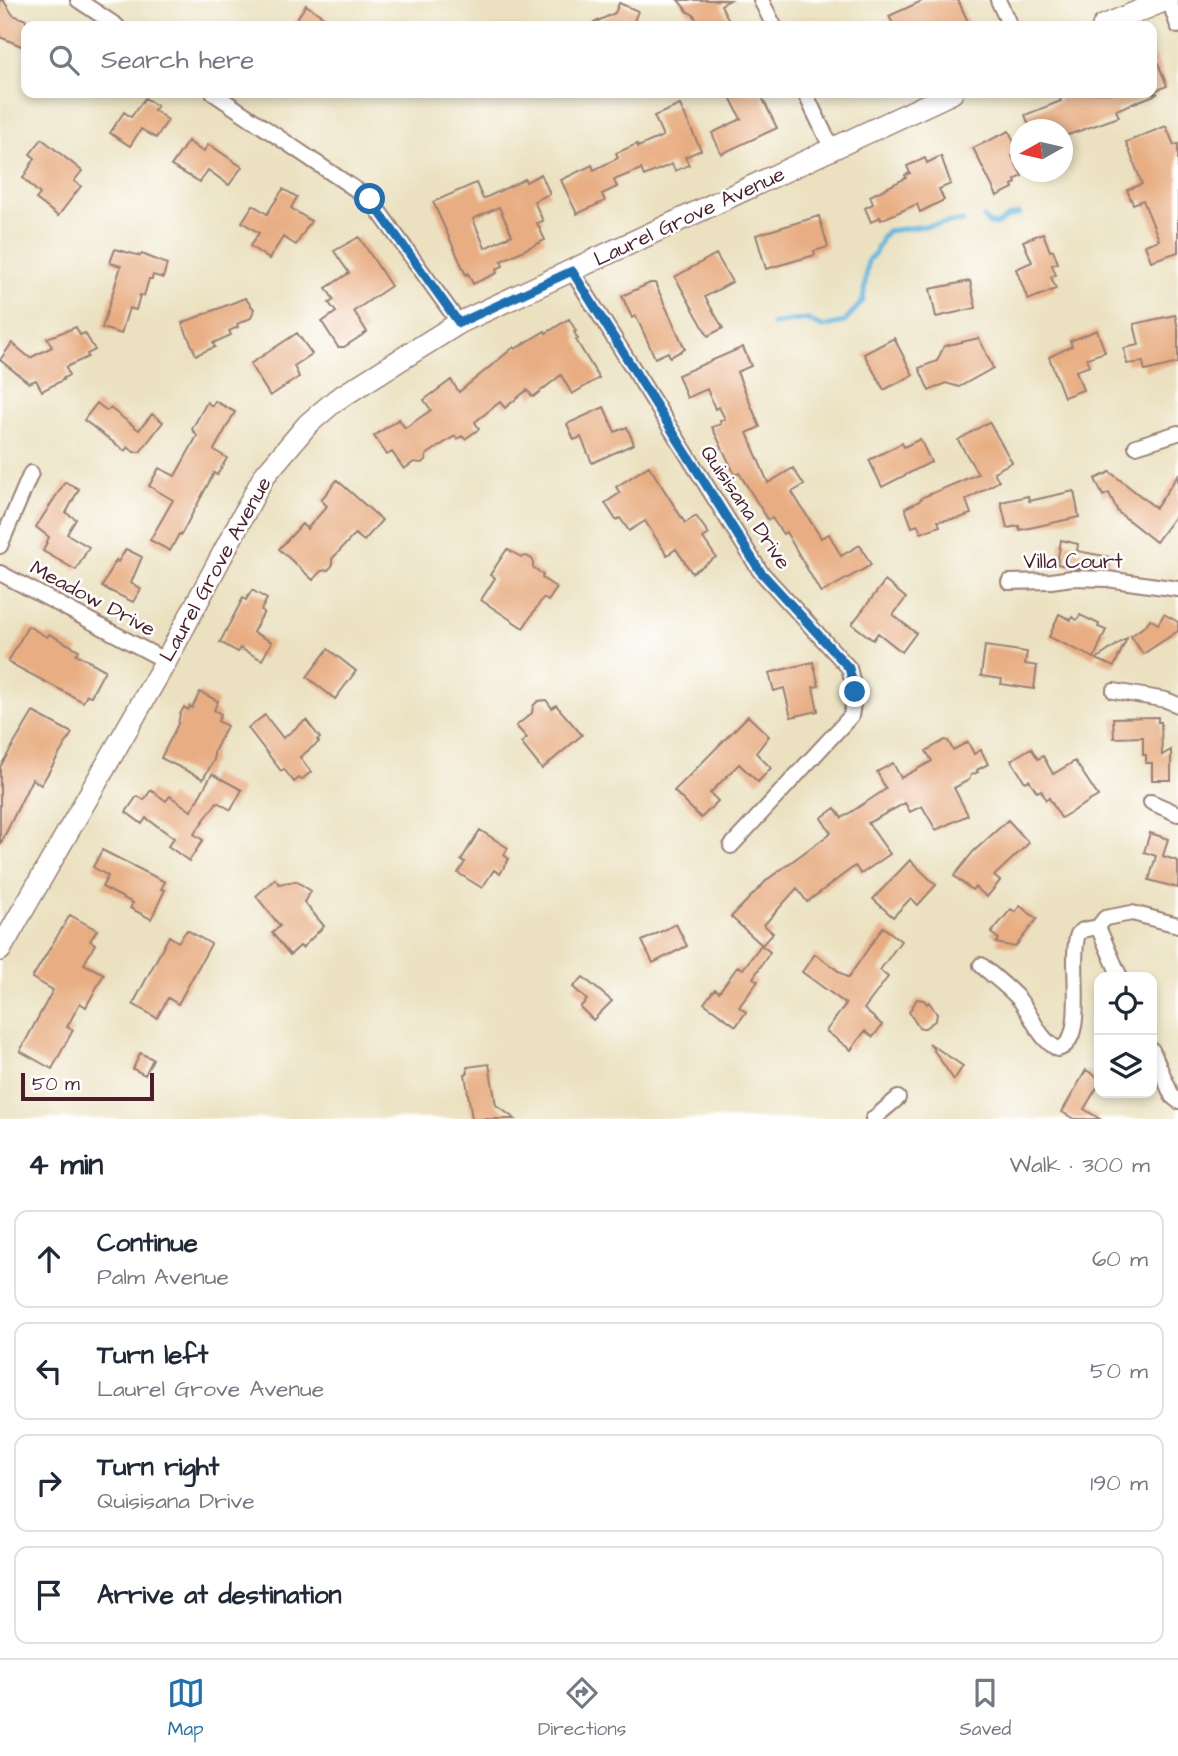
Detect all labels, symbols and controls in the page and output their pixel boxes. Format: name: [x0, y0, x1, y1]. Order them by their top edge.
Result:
search box: [21, 21, 1157, 98]
icon: search: [45, 41, 83, 79]
text: Search here: [101, 42, 254, 78]
north arrow: [1010, 119, 1073, 182]
street label: Laurel Grove Avenue: [589, 159, 789, 273]
route start: [354, 183, 385, 214]
street label: Quisisana Drive: [693, 439, 798, 575]
street label: Laurel Grove Avenue: [152, 472, 278, 667]
street label: Villa Court: [1023, 547, 1123, 576]
street label: Meadow Drive: [25, 553, 161, 644]
route end: [839, 676, 870, 707]
map controls: [1094, 972, 1157, 1098]
button: locate: [1094, 972, 1157, 1035]
button: layers: [1094, 1035, 1157, 1098]
scale bar: [21, 1070, 154, 1102]
text: 50 m: [32, 1071, 80, 1098]
text: 4 min: [28, 1144, 103, 1186]
text: Walk · 300 m: [1009, 1149, 1150, 1181]
text: Continue: [97, 1225, 198, 1261]
icon: ahead: [30, 1240, 68, 1278]
text: 60 m: [1092, 1243, 1148, 1275]
text: Palm Avenue: [97, 1261, 229, 1293]
text: Turn left: [97, 1337, 208, 1373]
icon: left: [30, 1352, 68, 1390]
text: 50 m: [1090, 1355, 1148, 1387]
text: Laurel Grove Avenue: [97, 1373, 324, 1405]
text: Turn right: [97, 1449, 219, 1485]
icon: right: [30, 1464, 68, 1502]
text: 190 m: [1090, 1467, 1148, 1499]
text: Quisisana Drive: [97, 1485, 255, 1517]
icon: arrive: [30, 1576, 68, 1614]
text: Arrive at destination: [97, 1577, 342, 1613]
tab: Map: [167, 1674, 205, 1743]
tab: Directions: [538, 1674, 626, 1743]
tab: Saved: [960, 1674, 1011, 1743]

